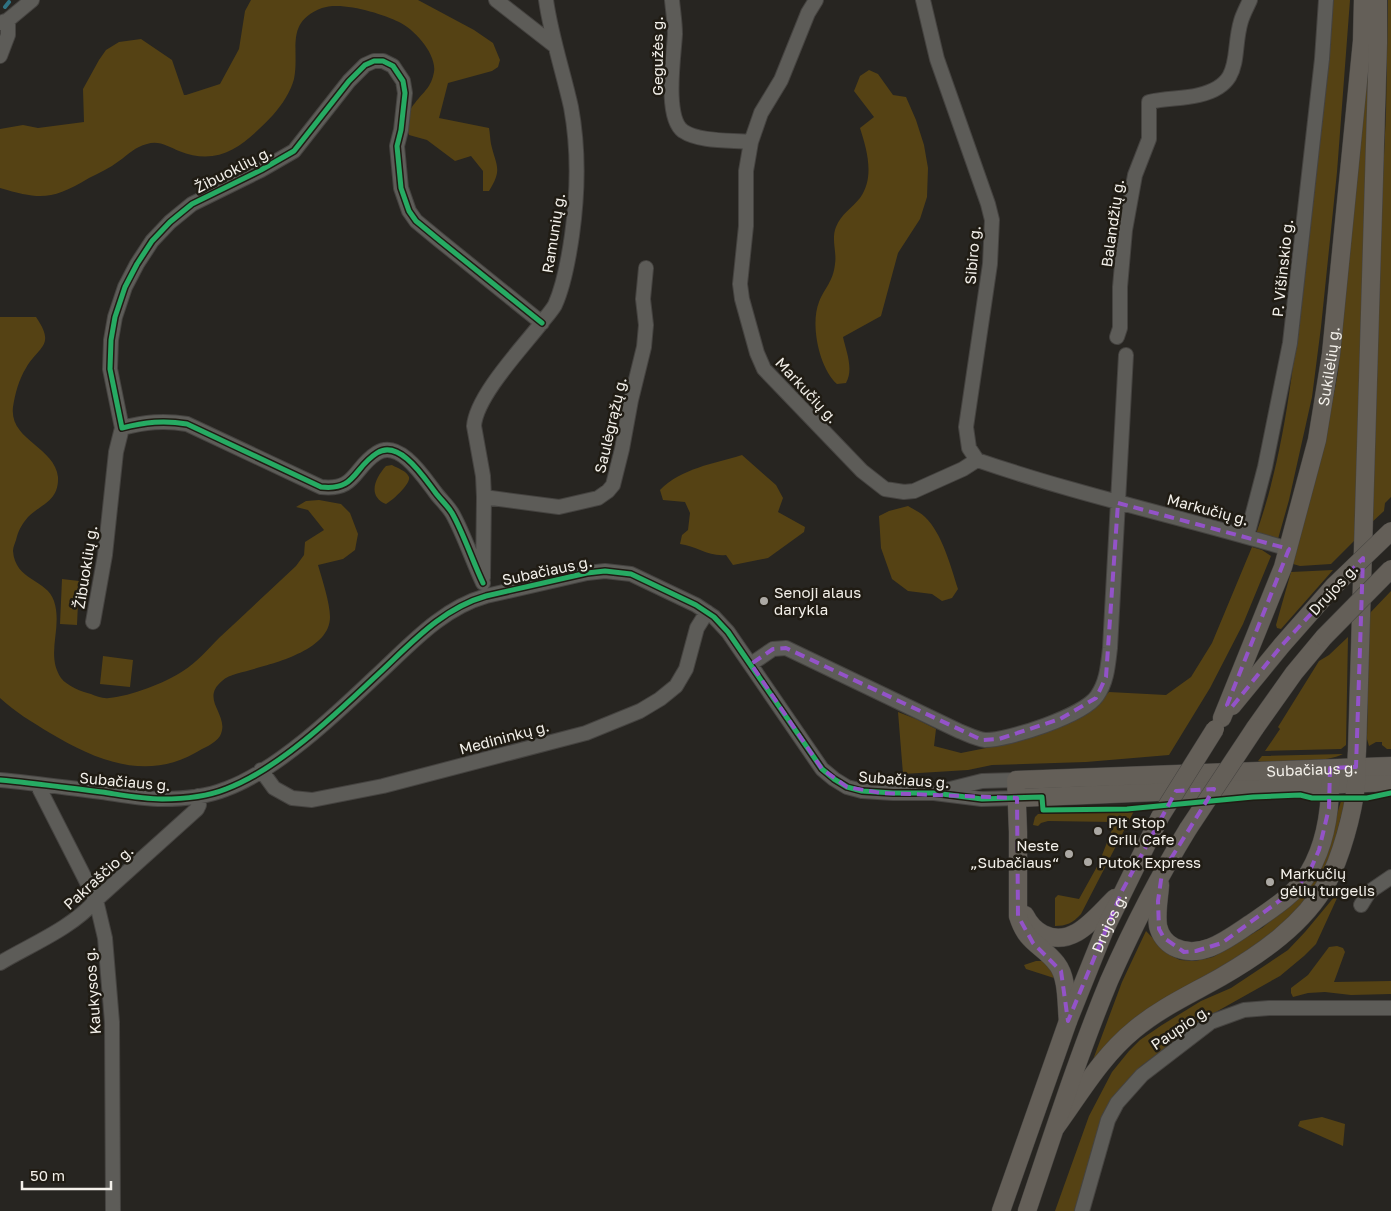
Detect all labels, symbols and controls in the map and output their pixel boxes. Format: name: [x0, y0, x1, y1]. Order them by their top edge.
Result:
street label: Gegužės g.: [648, 16, 666, 96]
street label: Žibuoklių g.: [191, 142, 275, 196]
street label: Balandžių g.: [1097, 178, 1127, 268]
street label: Ramunių g.: [538, 192, 568, 274]
street label: P. Višinskio g.: [1268, 218, 1296, 318]
street label: Sibiro g.: [960, 225, 984, 285]
street label: Sukilėlių g.: [1314, 326, 1343, 407]
street label: Markučių g.: [772, 353, 842, 427]
street label: Saulėgrąžų g.: [590, 375, 630, 475]
street label: Markučių g.: [1165, 489, 1251, 529]
street label: Žibuoklių g.: [70, 524, 100, 610]
street label: Subačiaus g.: [500, 552, 594, 588]
street label: Drujos g.: [1305, 560, 1361, 618]
place label: Senoji alaus darykla: [774, 583, 861, 618]
marker: Senoji alaus darykla: [758, 595, 770, 607]
street label: Medininkų g.: [457, 716, 551, 758]
street label: Subačiaus g.: [1266, 758, 1358, 780]
street label: Subačiaus g.: [858, 767, 950, 791]
street label: Subačiaus g.: [79, 768, 171, 794]
place label: Pit Stop Grill Cafe: [1108, 813, 1175, 848]
marker: Pit Stop Grill Cafe: [1092, 825, 1104, 837]
place label: Neste „Subačiaus“: [970, 836, 1059, 871]
street label: Pakraščio g.: [59, 841, 137, 913]
marker: Neste „Subačiaus“: [1063, 848, 1075, 860]
place label: Putok Express: [1098, 853, 1201, 871]
marker: Putok Express: [1082, 856, 1094, 868]
place label: Markučių gėlių turgelis: [1280, 864, 1375, 899]
marker: Markučių gėlių turgelis: [1264, 876, 1276, 888]
street label: Drujos g.: [1087, 890, 1130, 955]
street label: Kaukysos g.: [80, 947, 104, 1035]
street label: Paupio g.: [1147, 1001, 1213, 1053]
scale bar: [22, 1158, 111, 1190]
text: 50 m: [30, 1166, 65, 1184]

